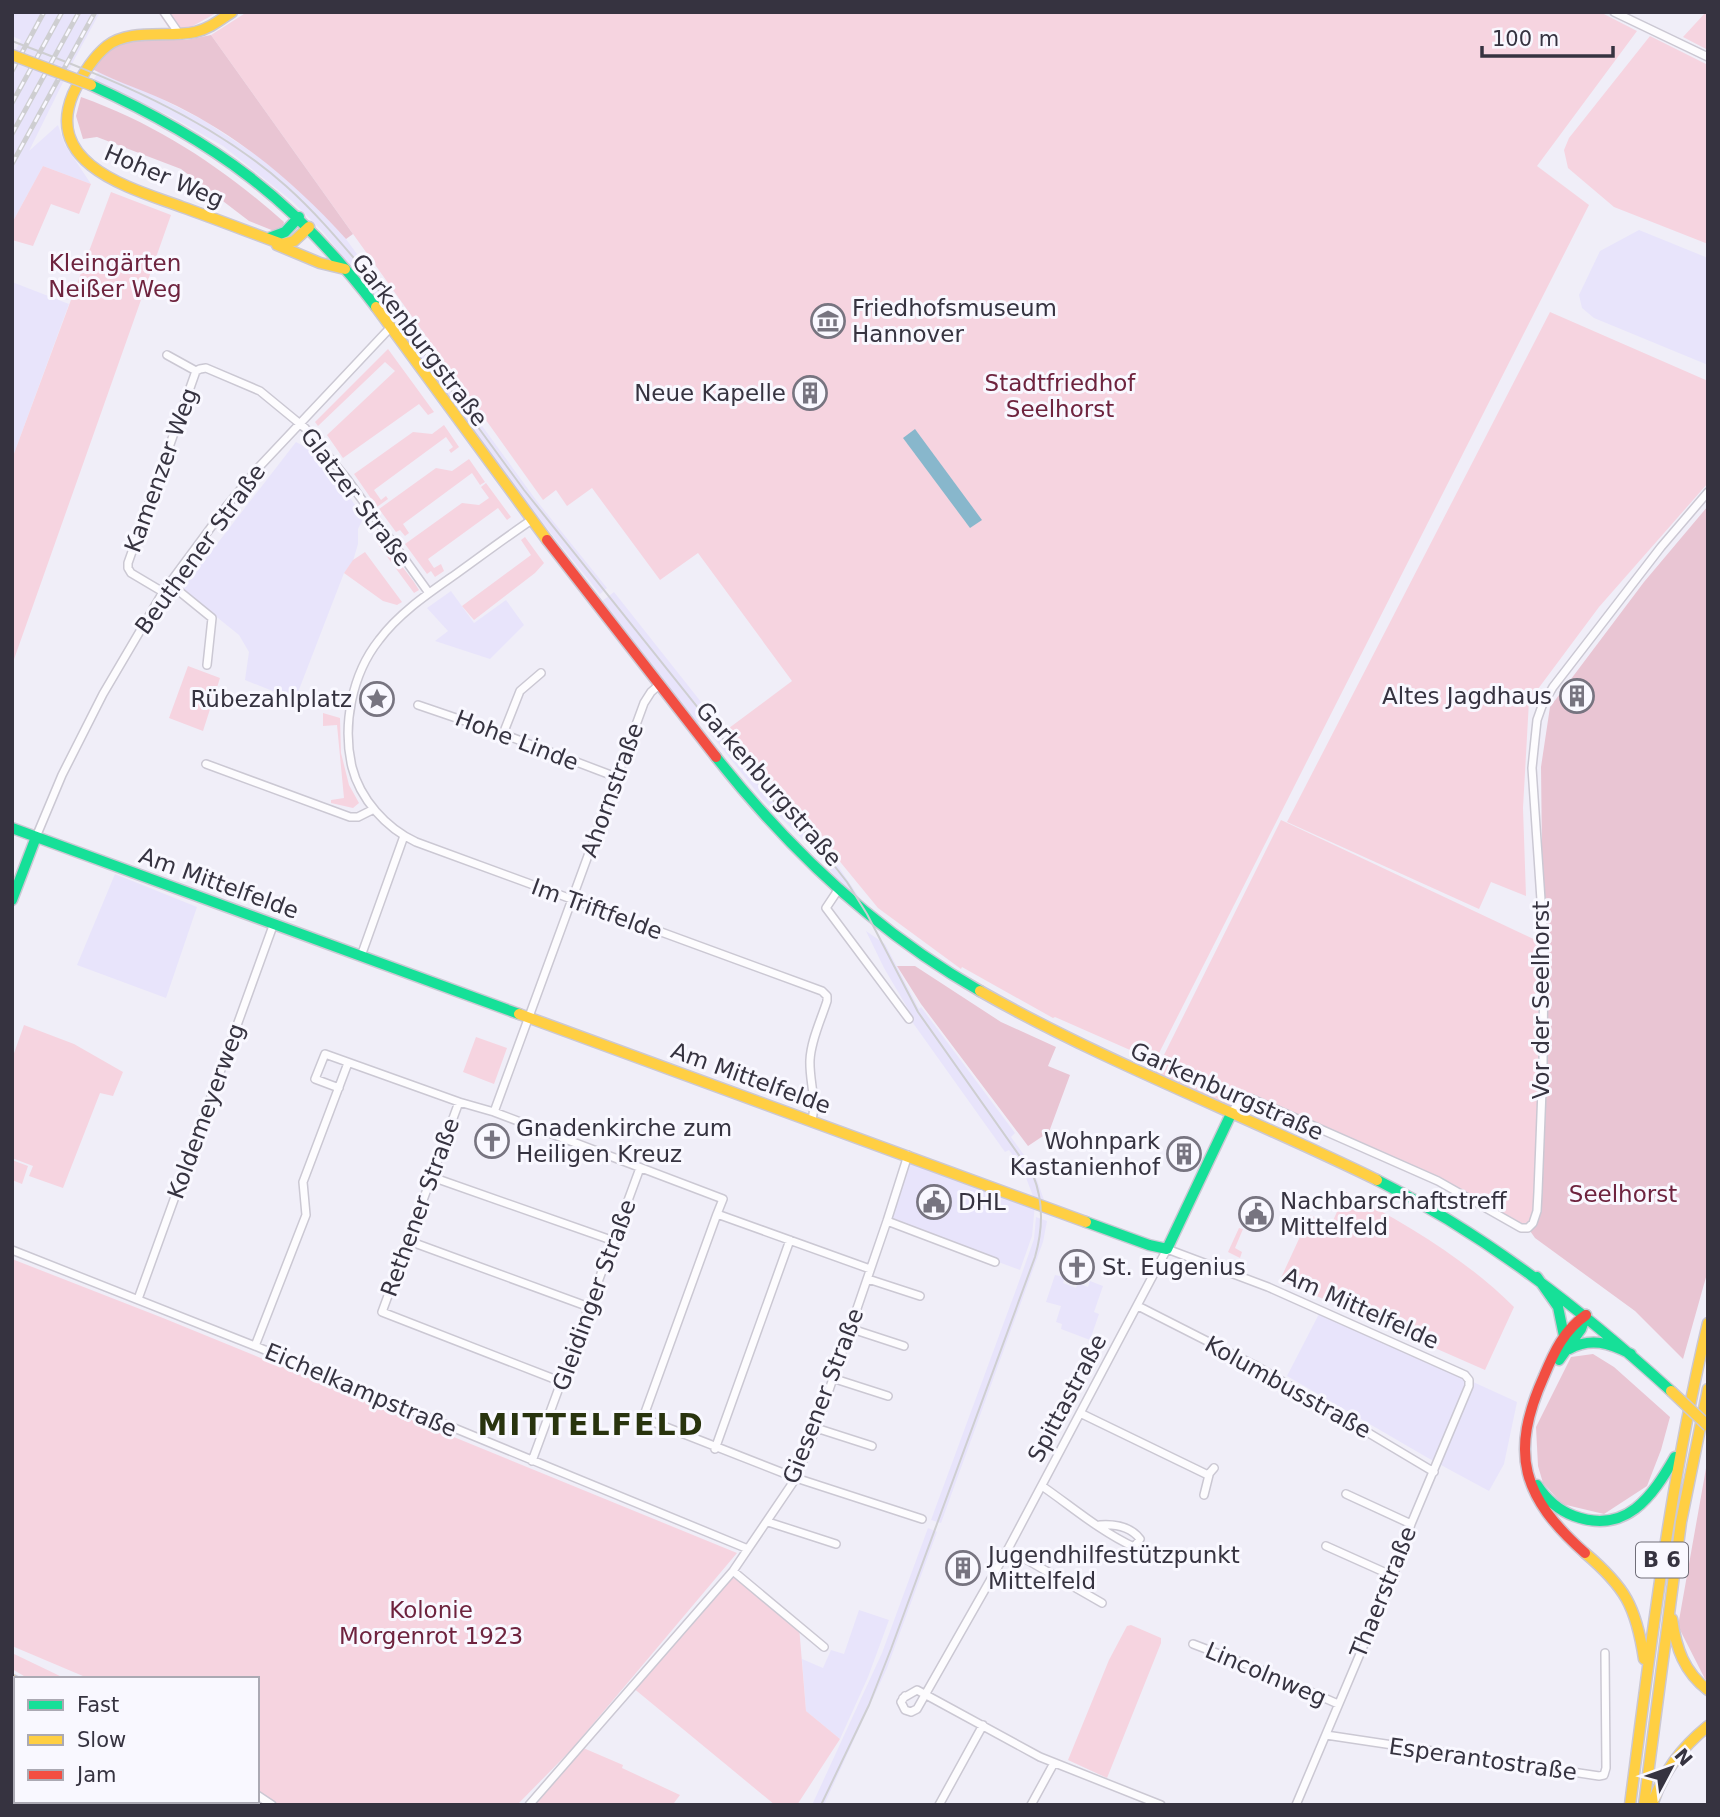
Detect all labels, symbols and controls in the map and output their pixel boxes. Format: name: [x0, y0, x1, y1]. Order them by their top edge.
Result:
scale bar: [1482, 14, 1613, 58]
text: 100 m: [1492, 27, 1559, 51]
street label: Hoher Weg: [100, 139, 228, 213]
street label: Garkenburgstraße: [347, 249, 493, 431]
park label: Kleingärten Neißer Weg: [48, 250, 182, 302]
place label: Friedhofsmuseum Hannover: [852, 295, 1057, 347]
museum icon: Friedhofsmuseum Hannover: [809, 302, 847, 340]
park label: Stadtfriedhof Seelhorst: [985, 370, 1136, 422]
building icon: Neue Kapelle: [791, 374, 829, 412]
place label: Neue Kapelle: [634, 380, 786, 406]
street label: Kamenzer Weg: [119, 384, 203, 556]
street label: Glatzer Straße: [296, 423, 416, 571]
street label: Beuthener Straße: [130, 459, 270, 639]
building icon: Altes Jagdhaus: [1558, 677, 1596, 715]
place icon: Rübezahlplatz: [358, 680, 396, 718]
place label: Altes Jagdhaus: [1382, 683, 1552, 709]
place label: Rübezahlplatz: [190, 686, 352, 712]
street label: Garkenburgstraße: [691, 697, 847, 871]
street label: Hohe Linde: [452, 705, 582, 775]
street label: Ahornstraße: [576, 719, 648, 861]
street label: Am Mittelfelde: [136, 842, 302, 924]
street label: Im Triftfelde: [528, 873, 666, 945]
street label: Vor der Seelhorst: [1528, 901, 1554, 1099]
street label: Koldemeyerweg: [162, 1020, 250, 1202]
street label: Am Mittelfelde: [668, 1037, 834, 1119]
street label: Garkenburgstraße: [1126, 1037, 1328, 1145]
street label: Rethener Straße: [376, 1114, 464, 1300]
place label: Gnadenkirche zum Heiligen Kreuz: [516, 1115, 732, 1167]
church icon: Gnadenkirche zum Heiligen Kreuz: [473, 1122, 511, 1160]
place label: Wohnpark Kastanienhof: [1010, 1128, 1161, 1180]
building icon: Wohnpark Kastanienhof: [1165, 1135, 1203, 1173]
park label: Seelhorst: [1569, 1181, 1677, 1207]
public building icon: DHL: [915, 1183, 953, 1221]
place label: Nachbarschaftstreff Mittelfeld: [1280, 1188, 1508, 1240]
place label: DHL: [958, 1189, 1006, 1215]
public building icon: Nachbarschaftstreff Mittelfeld: [1237, 1195, 1275, 1233]
street label: Gleidinger Straße: [547, 1196, 641, 1394]
church icon: St. Eugenius: [1058, 1248, 1096, 1286]
place label: St. Eugenius: [1102, 1254, 1246, 1280]
street label: Am Mittelfelde: [1279, 1262, 1443, 1354]
street label: Giesener Straße: [778, 1305, 868, 1487]
street label: Spittastraße: [1022, 1330, 1112, 1466]
street label: Kolumbusstraße: [1200, 1331, 1376, 1443]
street label: Eichelkampstraße: [261, 1338, 461, 1442]
district label: MITTELFELD: [477, 1407, 705, 1442]
street label: Thaerstraße: [1344, 1522, 1421, 1662]
place label: Jugendhilfestützpunkt Mittelfeld: [986, 1542, 1240, 1594]
road number: B 6: [1636, 1542, 1688, 1578]
building icon: Jugendhilfestützpunkt Mittelfeld: [944, 1549, 982, 1587]
park label: Kolonie Morgenrot 1923: [339, 1597, 523, 1649]
street label: Lincolnweg: [1202, 1637, 1330, 1711]
legend: [14, 1677, 259, 1803]
text: Fast: [77, 1693, 119, 1717]
text: Slow: [77, 1728, 126, 1752]
street label: Esperantostraße: [1387, 1733, 1579, 1785]
north arrow: [1636, 1733, 1706, 1803]
text: N: [1670, 1744, 1697, 1770]
text: Jam: [75, 1763, 117, 1787]

